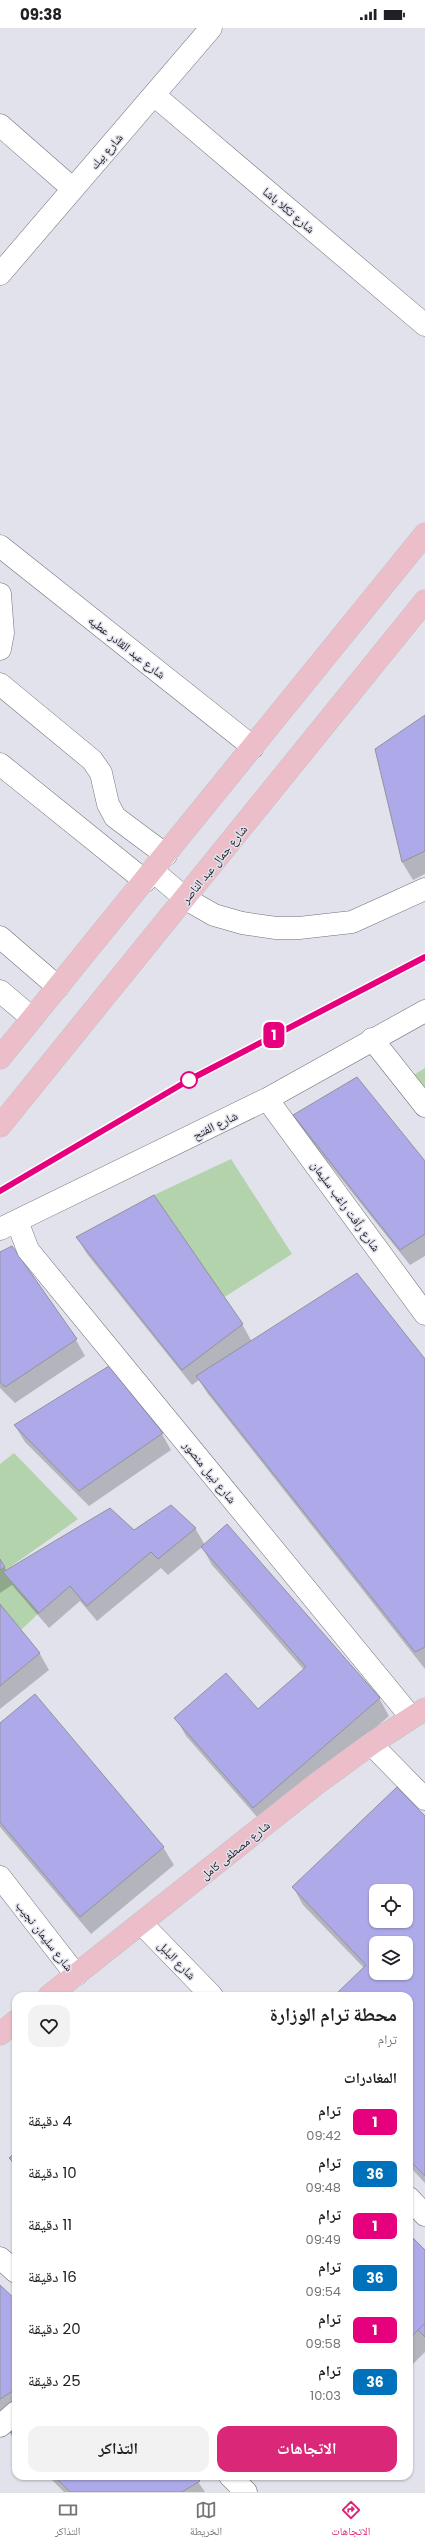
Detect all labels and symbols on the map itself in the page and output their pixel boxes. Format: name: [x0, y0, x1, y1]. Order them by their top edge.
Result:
street label: شارع بيك: [86, 129, 126, 173]
street label: شارع تكلا باشا: [259, 183, 319, 237]
street label: شارع عبد القادر عطيه: [85, 611, 169, 683]
street label: شارع جمال عبد الناصر: [176, 821, 251, 908]
line badge: 1: [261, 1022, 287, 1048]
unlabelled marker: [180, 1071, 198, 1089]
street label: شارع الفتح: [190, 1107, 241, 1143]
street label: شارع رأفت راغب سليمان: [307, 1157, 385, 1255]
street label: شارع نبيل منصور: [179, 1436, 241, 1507]
street label: شارع مصطفى كامل: [197, 1817, 273, 1883]
street label: شارع سليمان نجيب: [12, 1897, 78, 1975]
street label: شارع البلبل: [154, 1937, 200, 1983]

